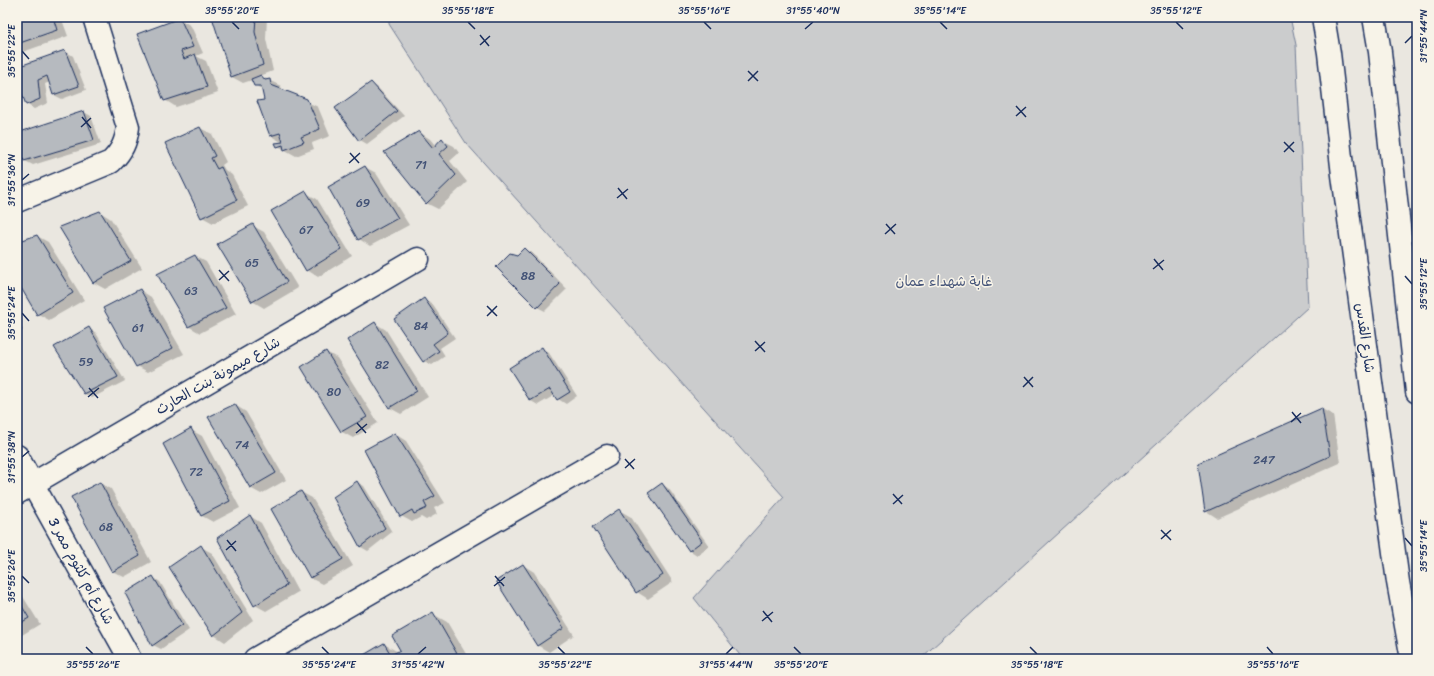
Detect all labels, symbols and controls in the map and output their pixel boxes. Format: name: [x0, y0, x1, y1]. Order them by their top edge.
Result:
text: 35°55'20"E: [205, 2, 260, 20]
text: 35°55'18"E: [442, 2, 495, 20]
text: 35°55'16"E: [678, 2, 731, 20]
text: 31°55'40"N: [786, 2, 840, 20]
text: 35°55'14"E: [914, 2, 967, 20]
text: 35°55'12"E: [1150, 2, 1203, 20]
text: 31°55'44"N: [1415, 9, 1433, 63]
text: 35°55'22"E: [3, 23, 21, 78]
text: 31°55'36"N: [3, 154, 21, 206]
house number: 71: [415, 154, 427, 176]
house number: 69: [356, 192, 370, 214]
house number: 67: [299, 219, 314, 241]
house number: 65: [245, 252, 259, 274]
text: 35°55'12"E: [1415, 257, 1433, 310]
house number: 88: [521, 265, 535, 287]
park label: غابة شهداء عمان: [896, 269, 992, 294]
house number: 63: [184, 280, 198, 302]
text: 35°55'24"E: [3, 285, 21, 340]
street label: شارع القدس: [1348, 301, 1382, 375]
house number: 84: [414, 315, 429, 337]
house number: 61: [132, 317, 144, 339]
street label: شارع ميمونة بنت الحارث: [151, 330, 285, 422]
house number: 59: [79, 351, 93, 373]
house number: 82: [375, 354, 389, 376]
house number: 80: [327, 381, 342, 403]
text: 31°55'38"N: [3, 431, 21, 483]
house number: 74: [235, 434, 250, 456]
house number: 247: [1253, 449, 1276, 471]
house number: 72: [189, 461, 203, 483]
street label: شارع أم كلثوم ممر 3: [41, 513, 121, 629]
house number: 68: [99, 516, 113, 538]
text: 35°55'14"E: [1415, 519, 1433, 572]
text: 35°55'26"E: [3, 548, 21, 602]
text: 35°55'26"E: [67, 656, 121, 674]
text: 35°55'24"E: [302, 656, 357, 674]
text: 31°55'42"N: [391, 656, 445, 674]
text: 35°55'22"E: [538, 656, 593, 674]
text: 31°55'44"N: [699, 656, 753, 674]
text: 35°55'20"E: [774, 656, 829, 674]
text: 35°55'18"E: [1011, 656, 1064, 674]
text: 35°55'16"E: [1247, 656, 1300, 674]

